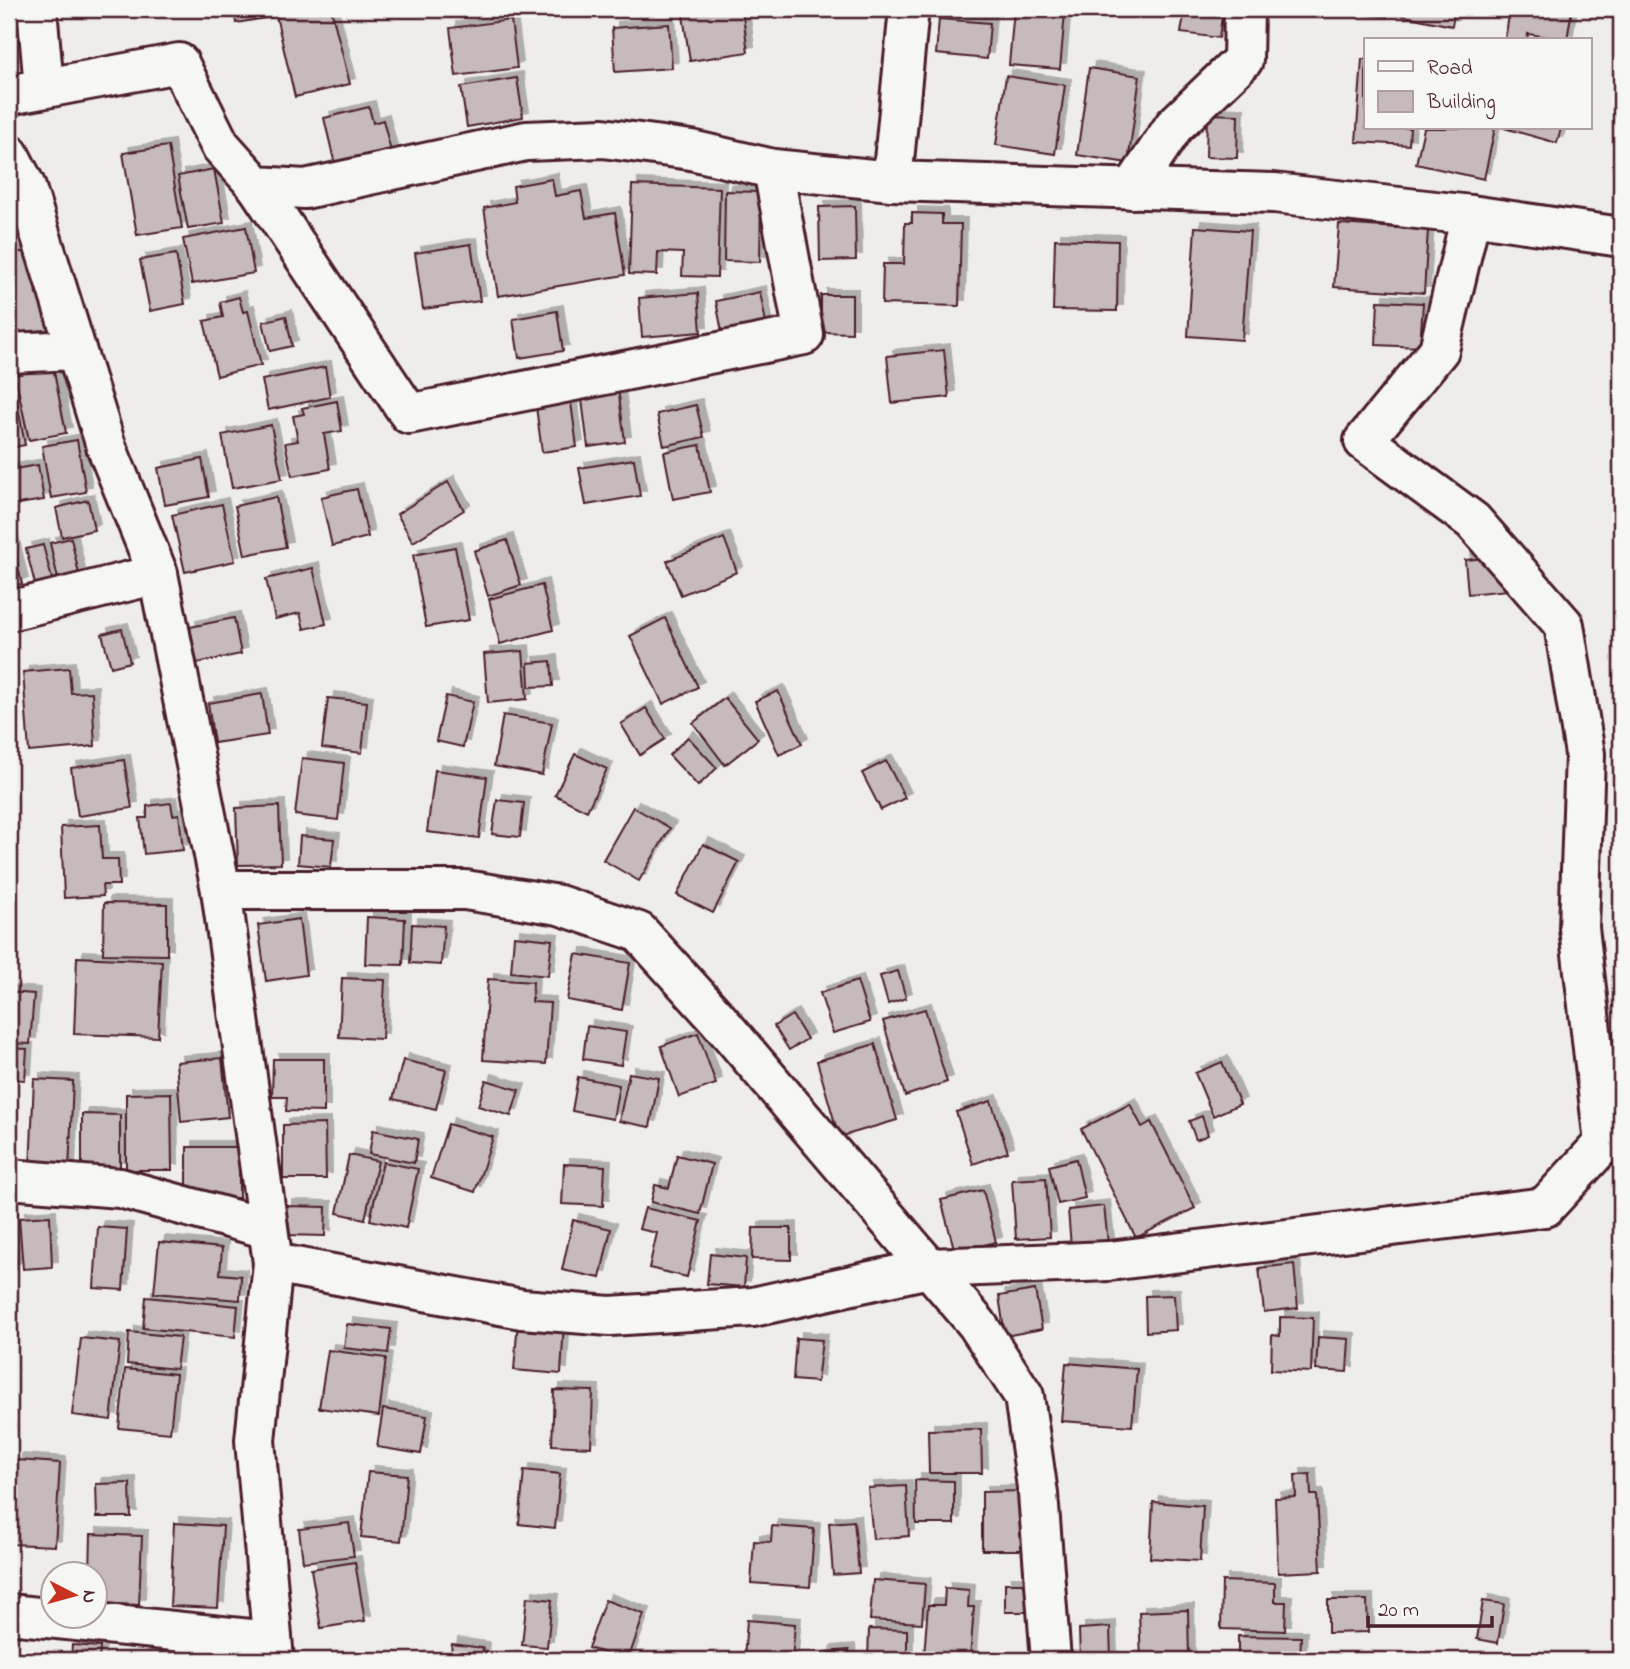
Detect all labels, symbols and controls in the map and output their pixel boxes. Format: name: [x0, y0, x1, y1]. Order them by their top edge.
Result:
legend: [1364, 38, 1592, 130]
text: Road: [1427, 54, 1473, 84]
text: Building: [1426, 88, 1496, 120]
north arrow: [38, 1560, 108, 1630]
scale bar: [1368, 1585, 1492, 1629]
text: N: [74, 1589, 103, 1604]
text: 20 m: [1378, 1596, 1419, 1626]

